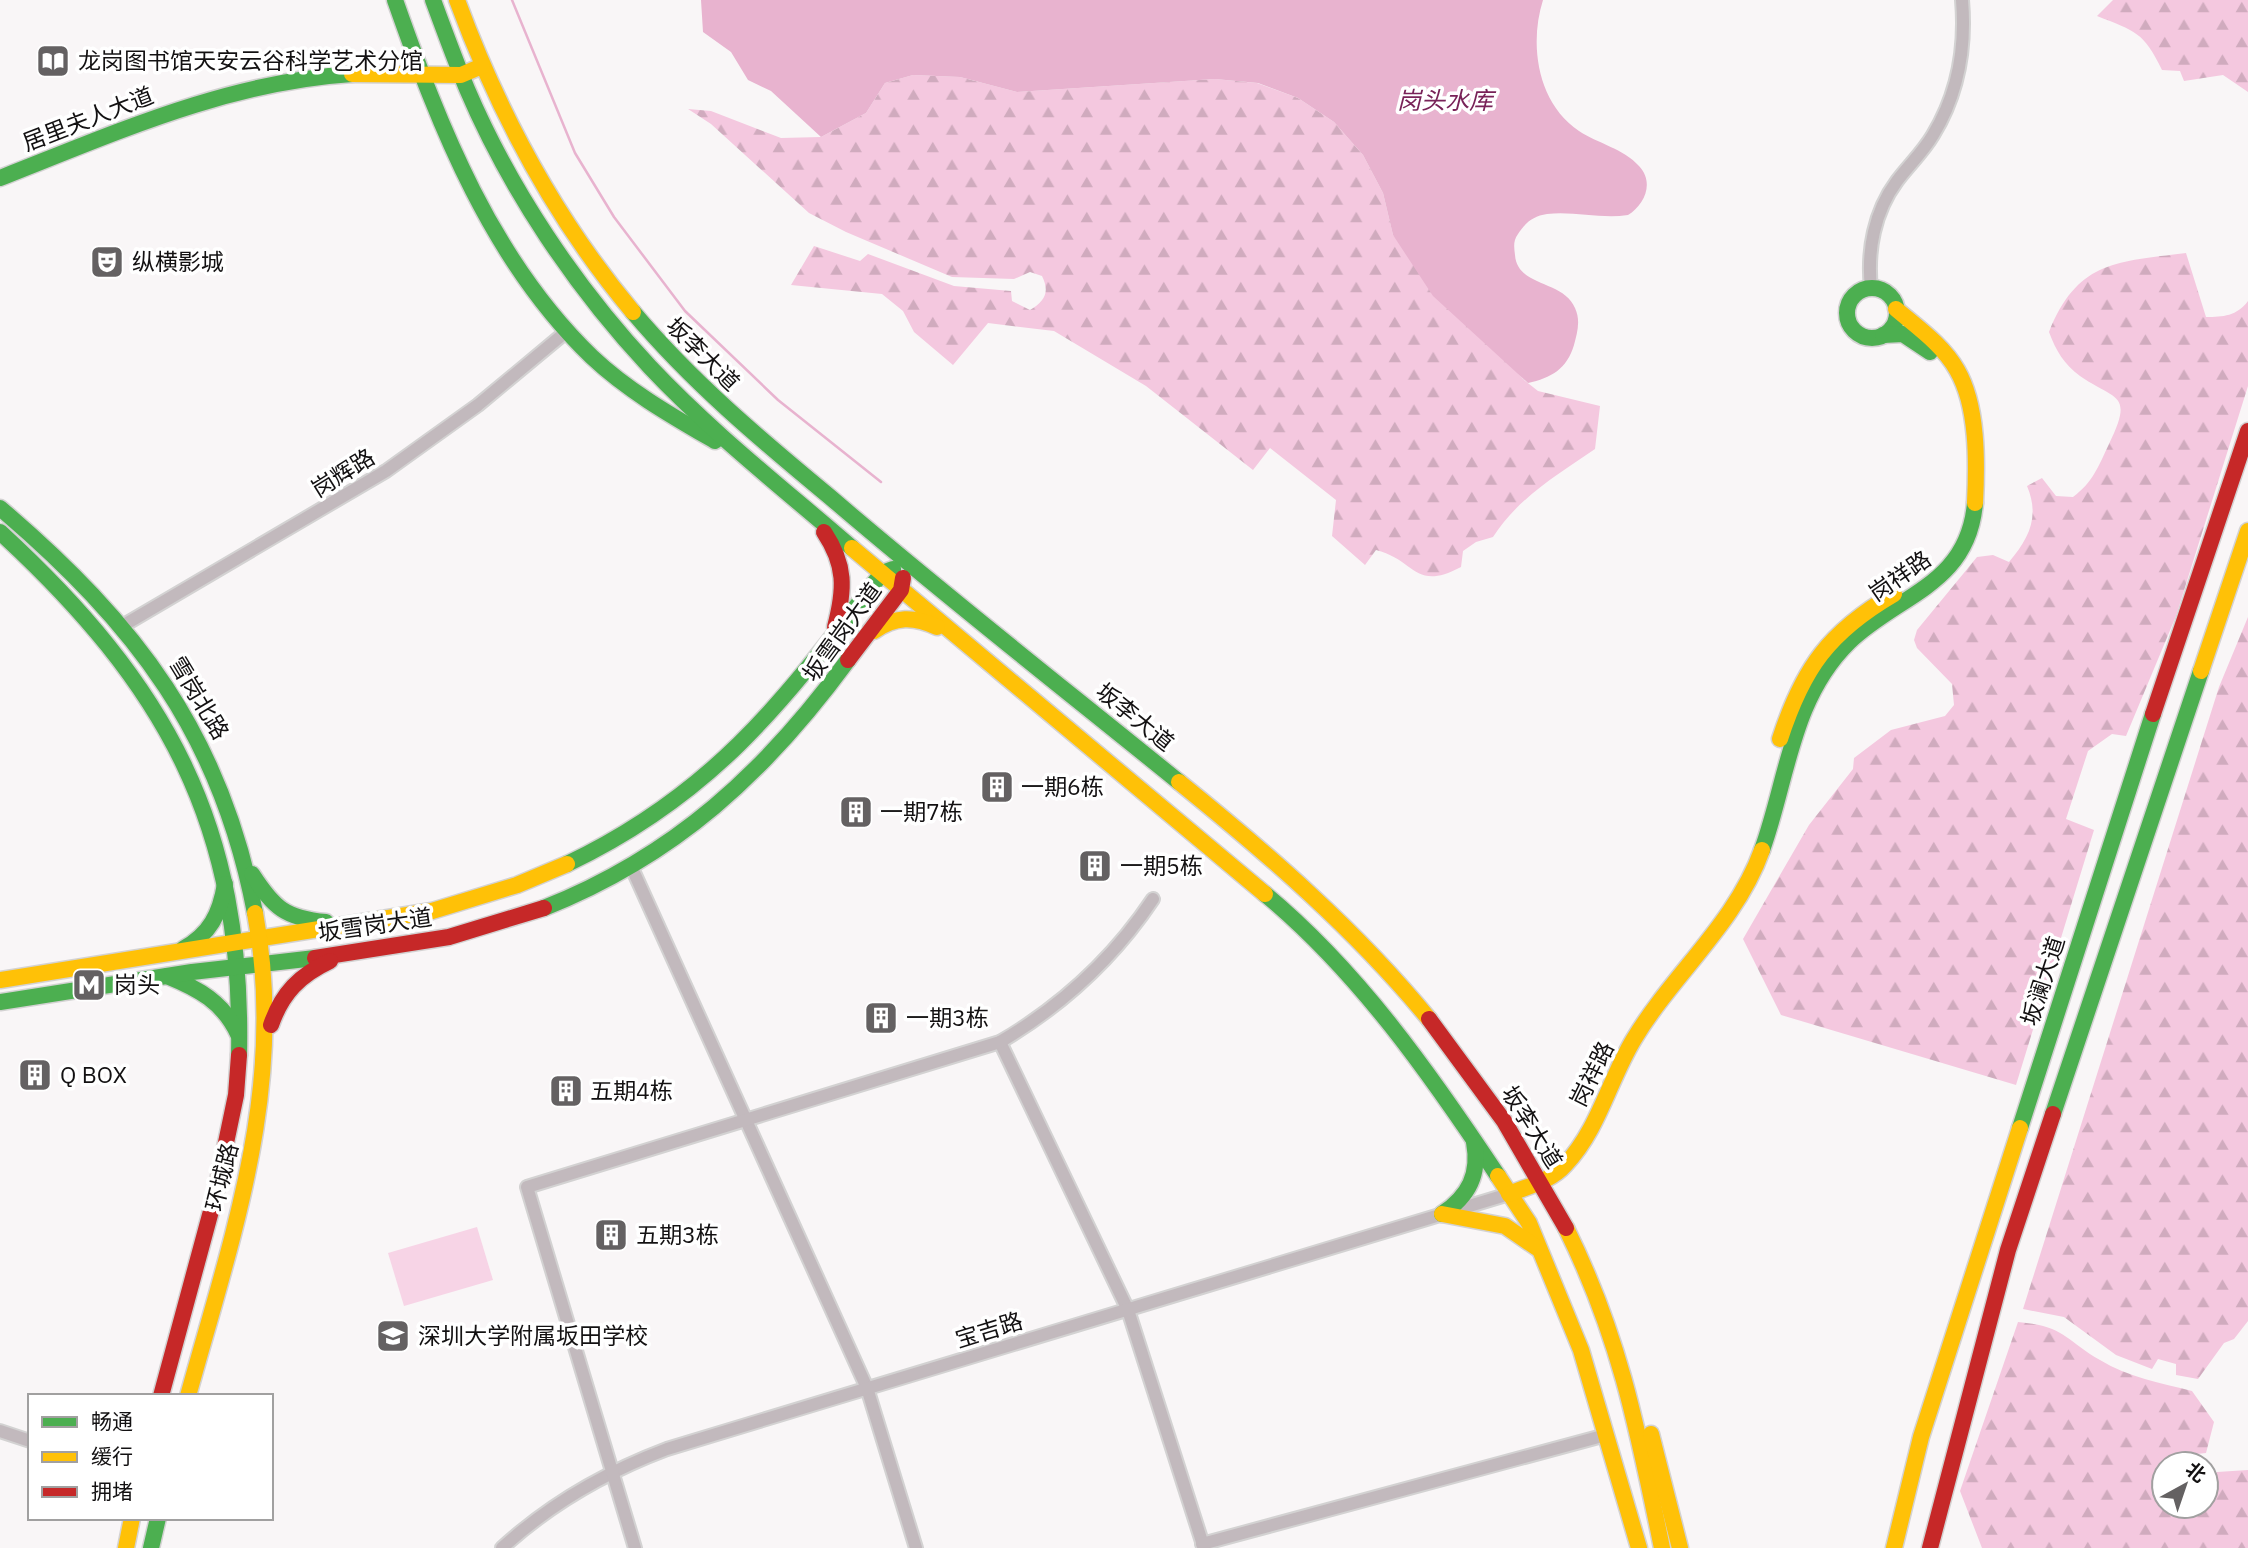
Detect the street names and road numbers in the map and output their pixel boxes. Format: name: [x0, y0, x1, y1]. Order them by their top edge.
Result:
street label: 居里夫人大道: [18, 79, 157, 157]
street label: 坂李大道: [661, 310, 747, 396]
street label: 岗辉路: [305, 441, 380, 503]
street label: 岗祥路: [1863, 543, 1936, 607]
street label: 坂雪岗大道: [795, 576, 887, 687]
street label: 雪岗北路: [163, 650, 236, 745]
street label: 坂李大道: [1090, 676, 1181, 757]
street label: 坂雪岗大道: [316, 901, 434, 947]
street label: 坂澜大道: [2014, 932, 2071, 1029]
street label: 岗祥路: [1562, 1036, 1620, 1111]
street label: 坂李大道: [1496, 1080, 1570, 1173]
street label: 环城路: [198, 1140, 244, 1214]
street label: 宝吉路: [951, 1305, 1026, 1353]

